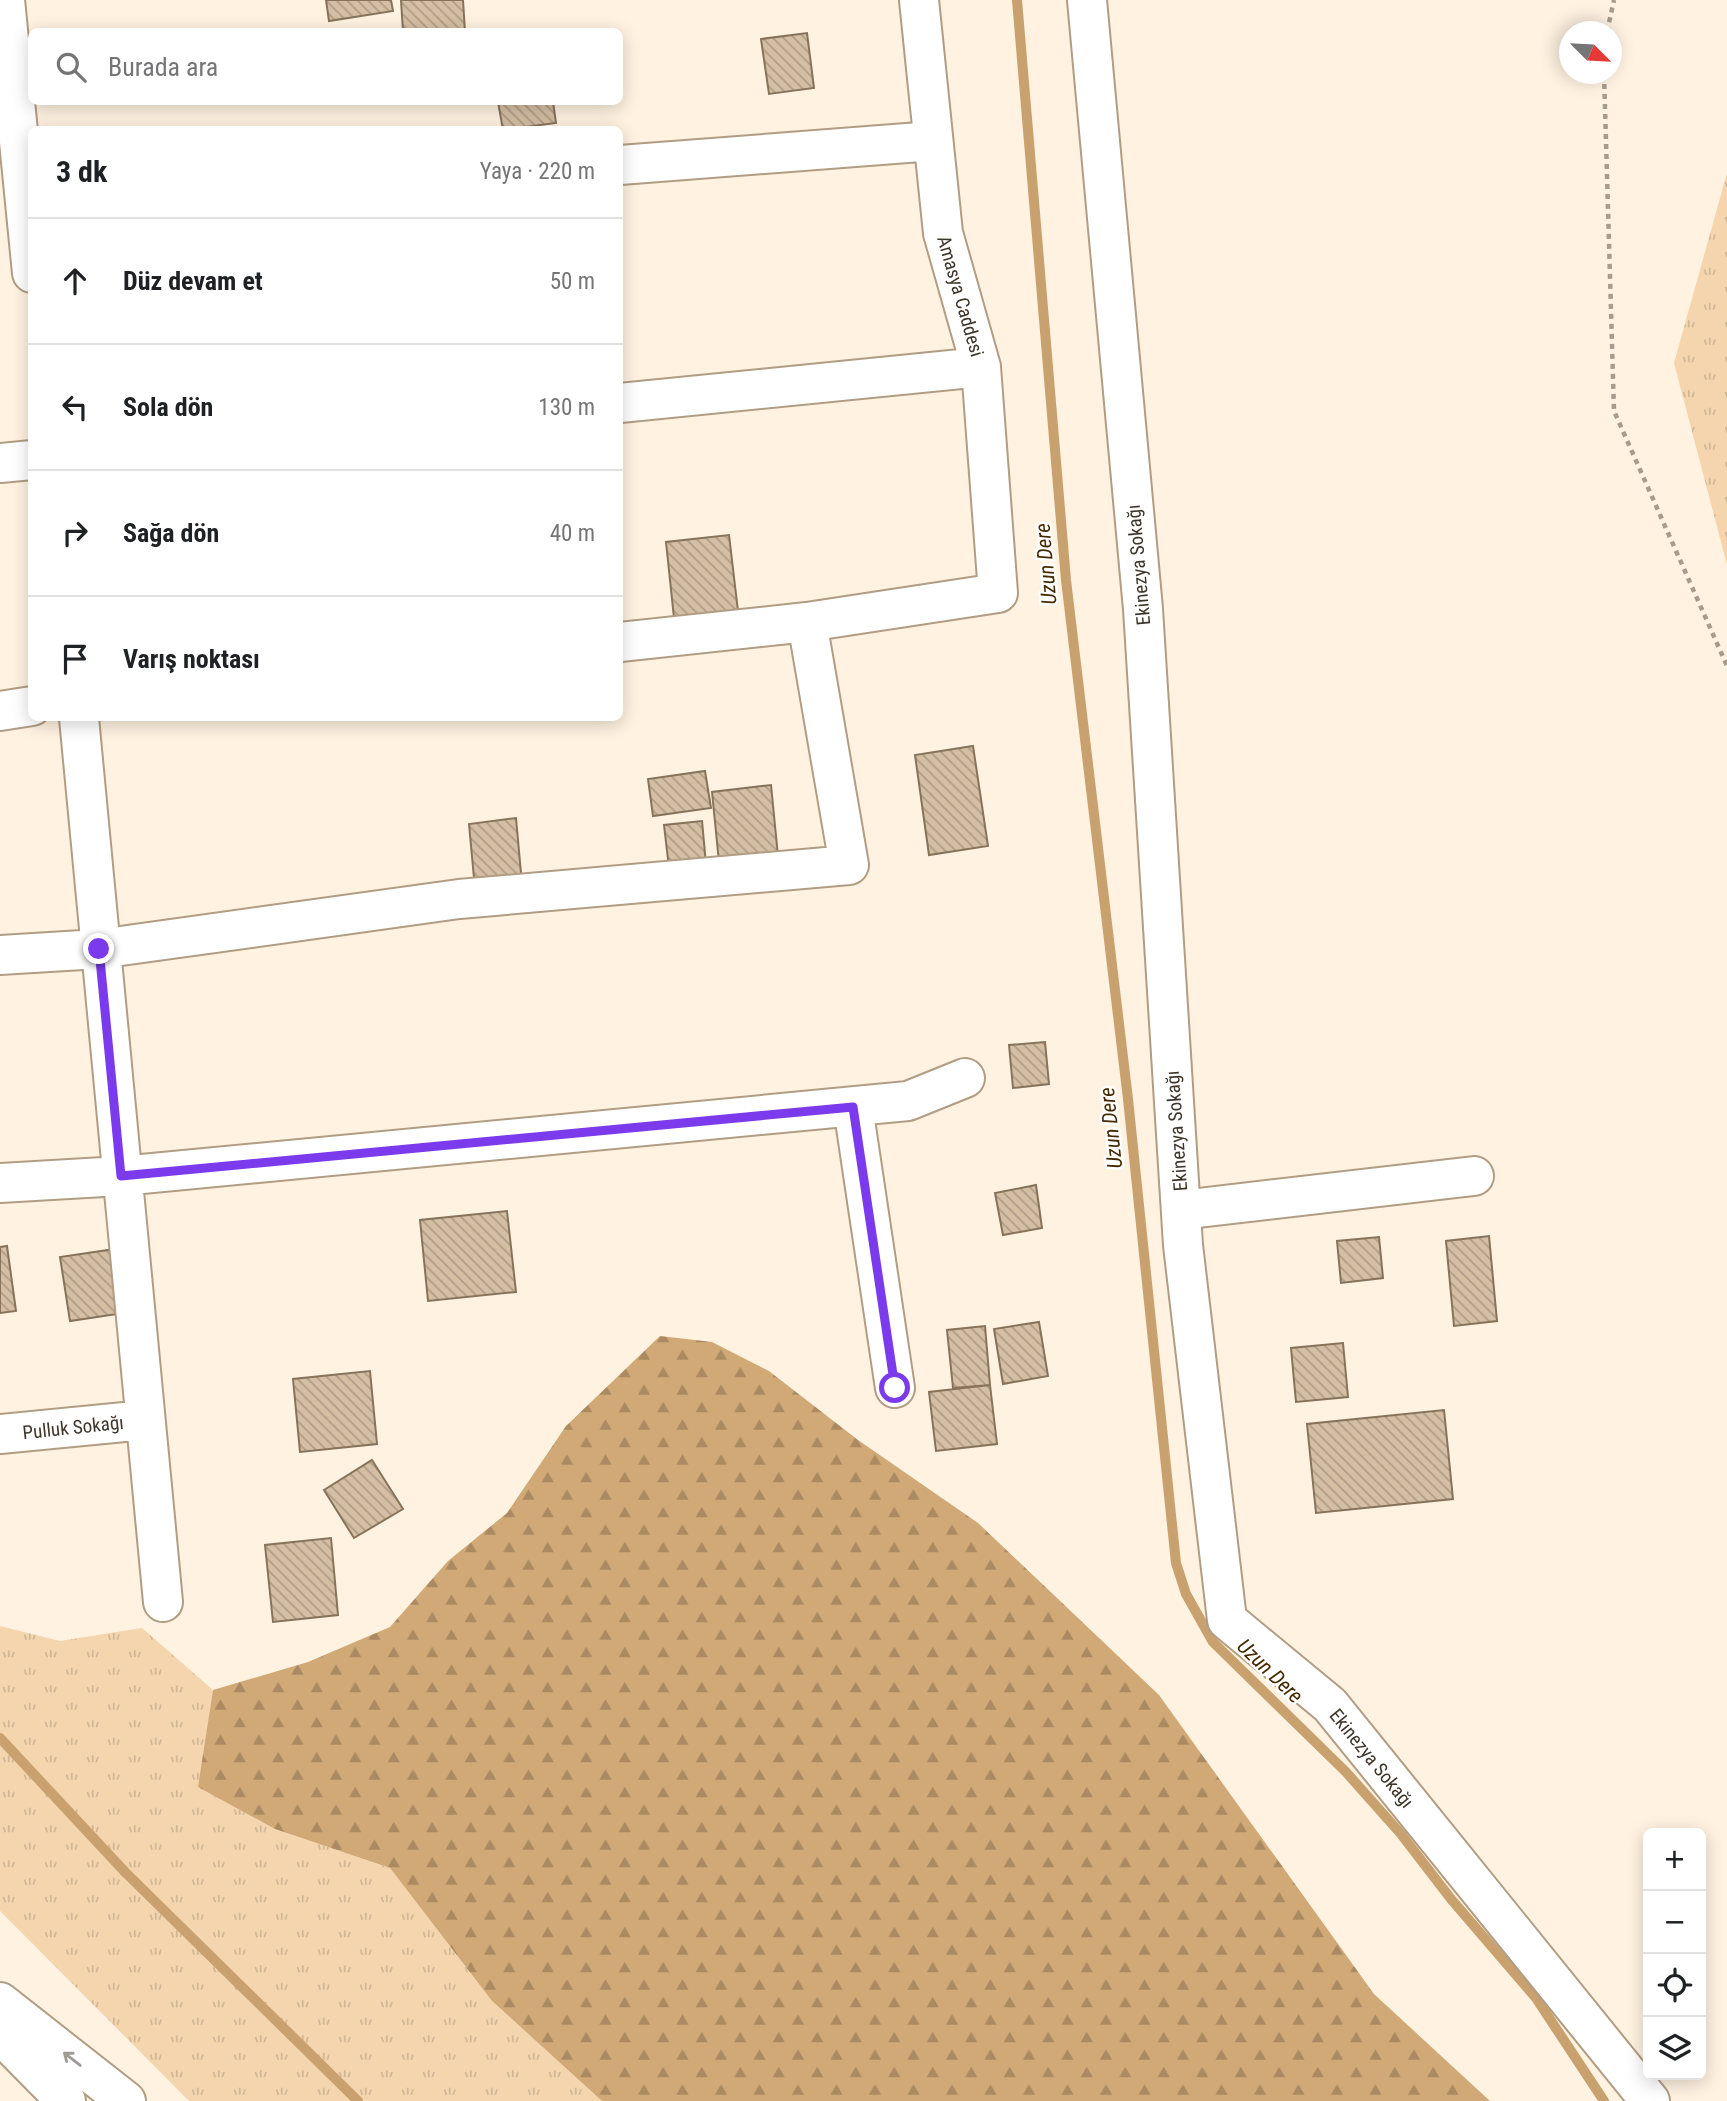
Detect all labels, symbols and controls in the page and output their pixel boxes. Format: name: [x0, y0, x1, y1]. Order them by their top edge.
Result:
north arrow: [1559, 21, 1622, 84]
search box: [28, 28, 623, 105]
icon: search: [52, 48, 90, 86]
text: Burada ara: [108, 52, 218, 82]
text: 3 dk: [56, 154, 107, 189]
text: Yaya · 220 m: [480, 158, 595, 185]
street label: Amasya Caddesi: [932, 233, 989, 359]
icon: ahead: [56, 262, 94, 300]
text: Düz devam et: [123, 266, 263, 296]
text: 50 m: [550, 268, 595, 295]
icon: left: [56, 388, 94, 426]
text: Sola dön: [123, 392, 213, 422]
text: 130 m: [538, 394, 595, 421]
street label: Ekinezya Sokağı: [1122, 504, 1155, 626]
icon: right: [56, 514, 94, 552]
text: Sağa dön: [123, 518, 219, 548]
text: 40 m: [550, 520, 595, 547]
water label: Uzun Dere: [1030, 522, 1062, 606]
icon: arrive: [56, 640, 94, 678]
text: Varış noktası: [123, 644, 260, 674]
route end: [83, 933, 114, 964]
street label: Ekinezya Sokağı: [1161, 1070, 1192, 1192]
water label: Uzun Dere: [1095, 1086, 1127, 1170]
route start: [879, 1372, 910, 1403]
street label: Pulluk Sokağı: [21, 1411, 125, 1444]
water label: Uzun Dere: [1232, 1634, 1308, 1708]
street label: Ekinezya Sokağı: [1325, 1704, 1419, 1813]
map controls: [1643, 1828, 1706, 2080]
button: +: [1643, 1828, 1706, 1891]
button: −: [1643, 1891, 1706, 1954]
button: locate: [1643, 1954, 1706, 2017]
button: layers: [1643, 2017, 1706, 2080]
one-way arrow: [64, 2051, 82, 2066]

